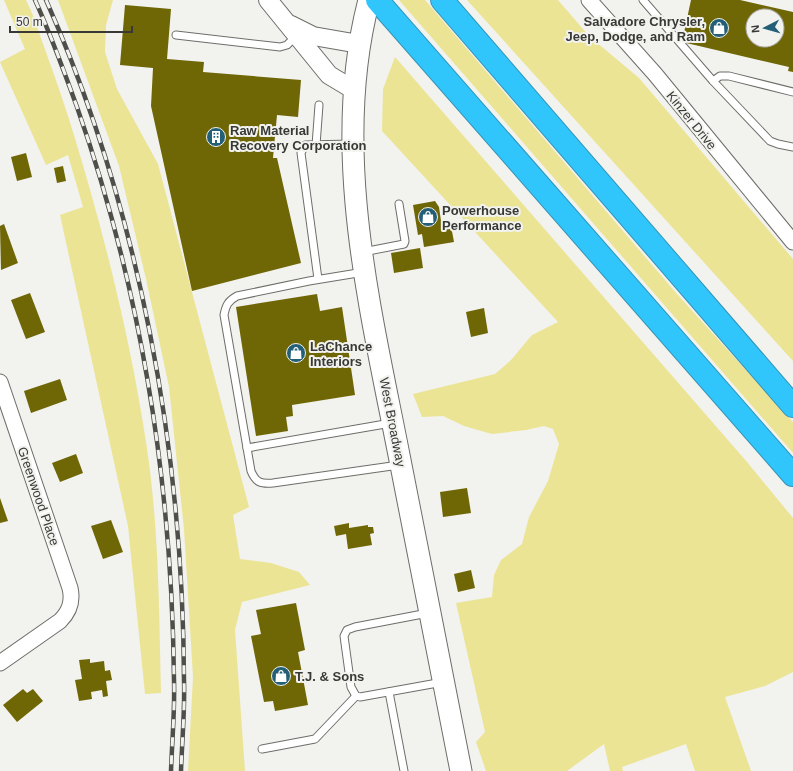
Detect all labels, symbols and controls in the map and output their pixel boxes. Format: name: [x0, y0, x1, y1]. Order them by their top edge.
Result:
scale bar: [10, 8, 132, 34]
north arrow: [745, 8, 785, 48]
place label: Salvadore Chrysler, Jeep, Dodge, and Ram: [566, 14, 705, 44]
text: 50 m: [16, 15, 43, 29]
shop icon: Salvadore Chrysler, Jeep, Dodge, and Ram: [708, 17, 730, 39]
text: N: [749, 24, 761, 34]
street label: Kinzer Drive: [664, 88, 720, 153]
place label: Raw Material Recovery Corporation: [230, 123, 367, 153]
building icon: Raw Material Recovery Corporation: [205, 126, 227, 148]
place label: Powerhouse Performance: [442, 203, 521, 233]
shop icon: Powerhouse Performance: [417, 206, 439, 228]
place label: LaChance Interiors: [310, 339, 372, 369]
shop icon: LaChance Interiors: [285, 342, 307, 364]
street label: West Broadway: [376, 376, 409, 469]
street label: Greenwood Place: [15, 445, 62, 547]
shop icon: T.J. & Sons: [270, 665, 292, 687]
place label: T.J. & Sons: [295, 669, 364, 684]

